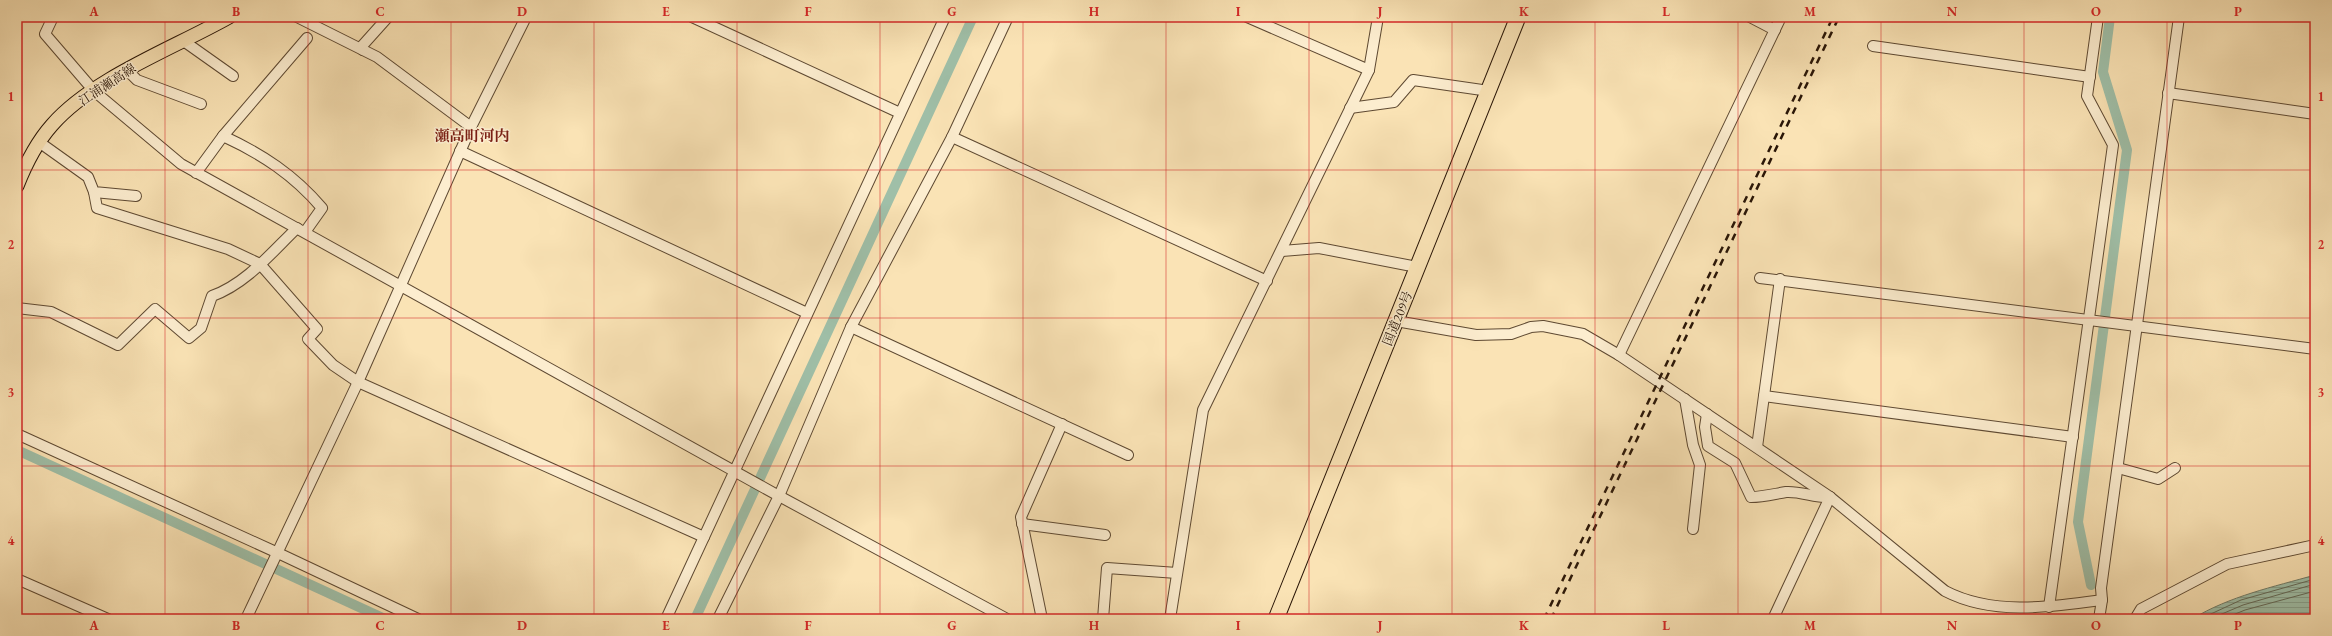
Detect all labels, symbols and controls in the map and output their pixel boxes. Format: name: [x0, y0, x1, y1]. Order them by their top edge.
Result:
text: A: [88, 3, 99, 20]
text: B: [232, 3, 240, 20]
text: C: [375, 3, 385, 20]
text: D: [517, 3, 527, 20]
text: E: [662, 3, 670, 20]
text: F: [804, 3, 812, 20]
text: G: [947, 3, 957, 20]
text: H: [1089, 3, 1100, 20]
text: I: [1236, 3, 1241, 20]
text: J: [1376, 3, 1383, 20]
text: K: [1519, 3, 1530, 20]
text: L: [1662, 3, 1670, 20]
text: M: [1804, 3, 1816, 20]
text: N: [1947, 3, 1958, 20]
text: O: [2091, 3, 2101, 20]
text: P: [2234, 3, 2242, 20]
street label: 江浦瀬高線: [75, 60, 139, 109]
text: 1: [8, 88, 15, 105]
text: 1: [2318, 88, 2325, 105]
district label: 瀬高町河内: [434, 126, 510, 145]
text: 2: [8, 236, 15, 253]
text: 2: [2318, 236, 2325, 253]
street label: 国道209号: [1379, 288, 1416, 348]
text: 3: [8, 384, 15, 401]
text: 3: [2318, 384, 2325, 401]
text: 4: [8, 532, 15, 549]
text: 4: [2318, 532, 2325, 549]
text: A: [88, 617, 99, 634]
text: B: [232, 617, 240, 634]
text: C: [375, 617, 385, 634]
text: D: [517, 617, 527, 634]
text: E: [662, 617, 670, 634]
text: F: [804, 617, 812, 634]
text: G: [947, 617, 957, 634]
text: H: [1089, 617, 1100, 634]
text: I: [1236, 617, 1241, 634]
text: J: [1376, 617, 1383, 634]
text: K: [1519, 617, 1530, 634]
text: L: [1662, 617, 1670, 634]
text: M: [1804, 617, 1816, 634]
text: N: [1947, 617, 1958, 634]
text: O: [2091, 617, 2101, 634]
text: P: [2234, 617, 2242, 634]

